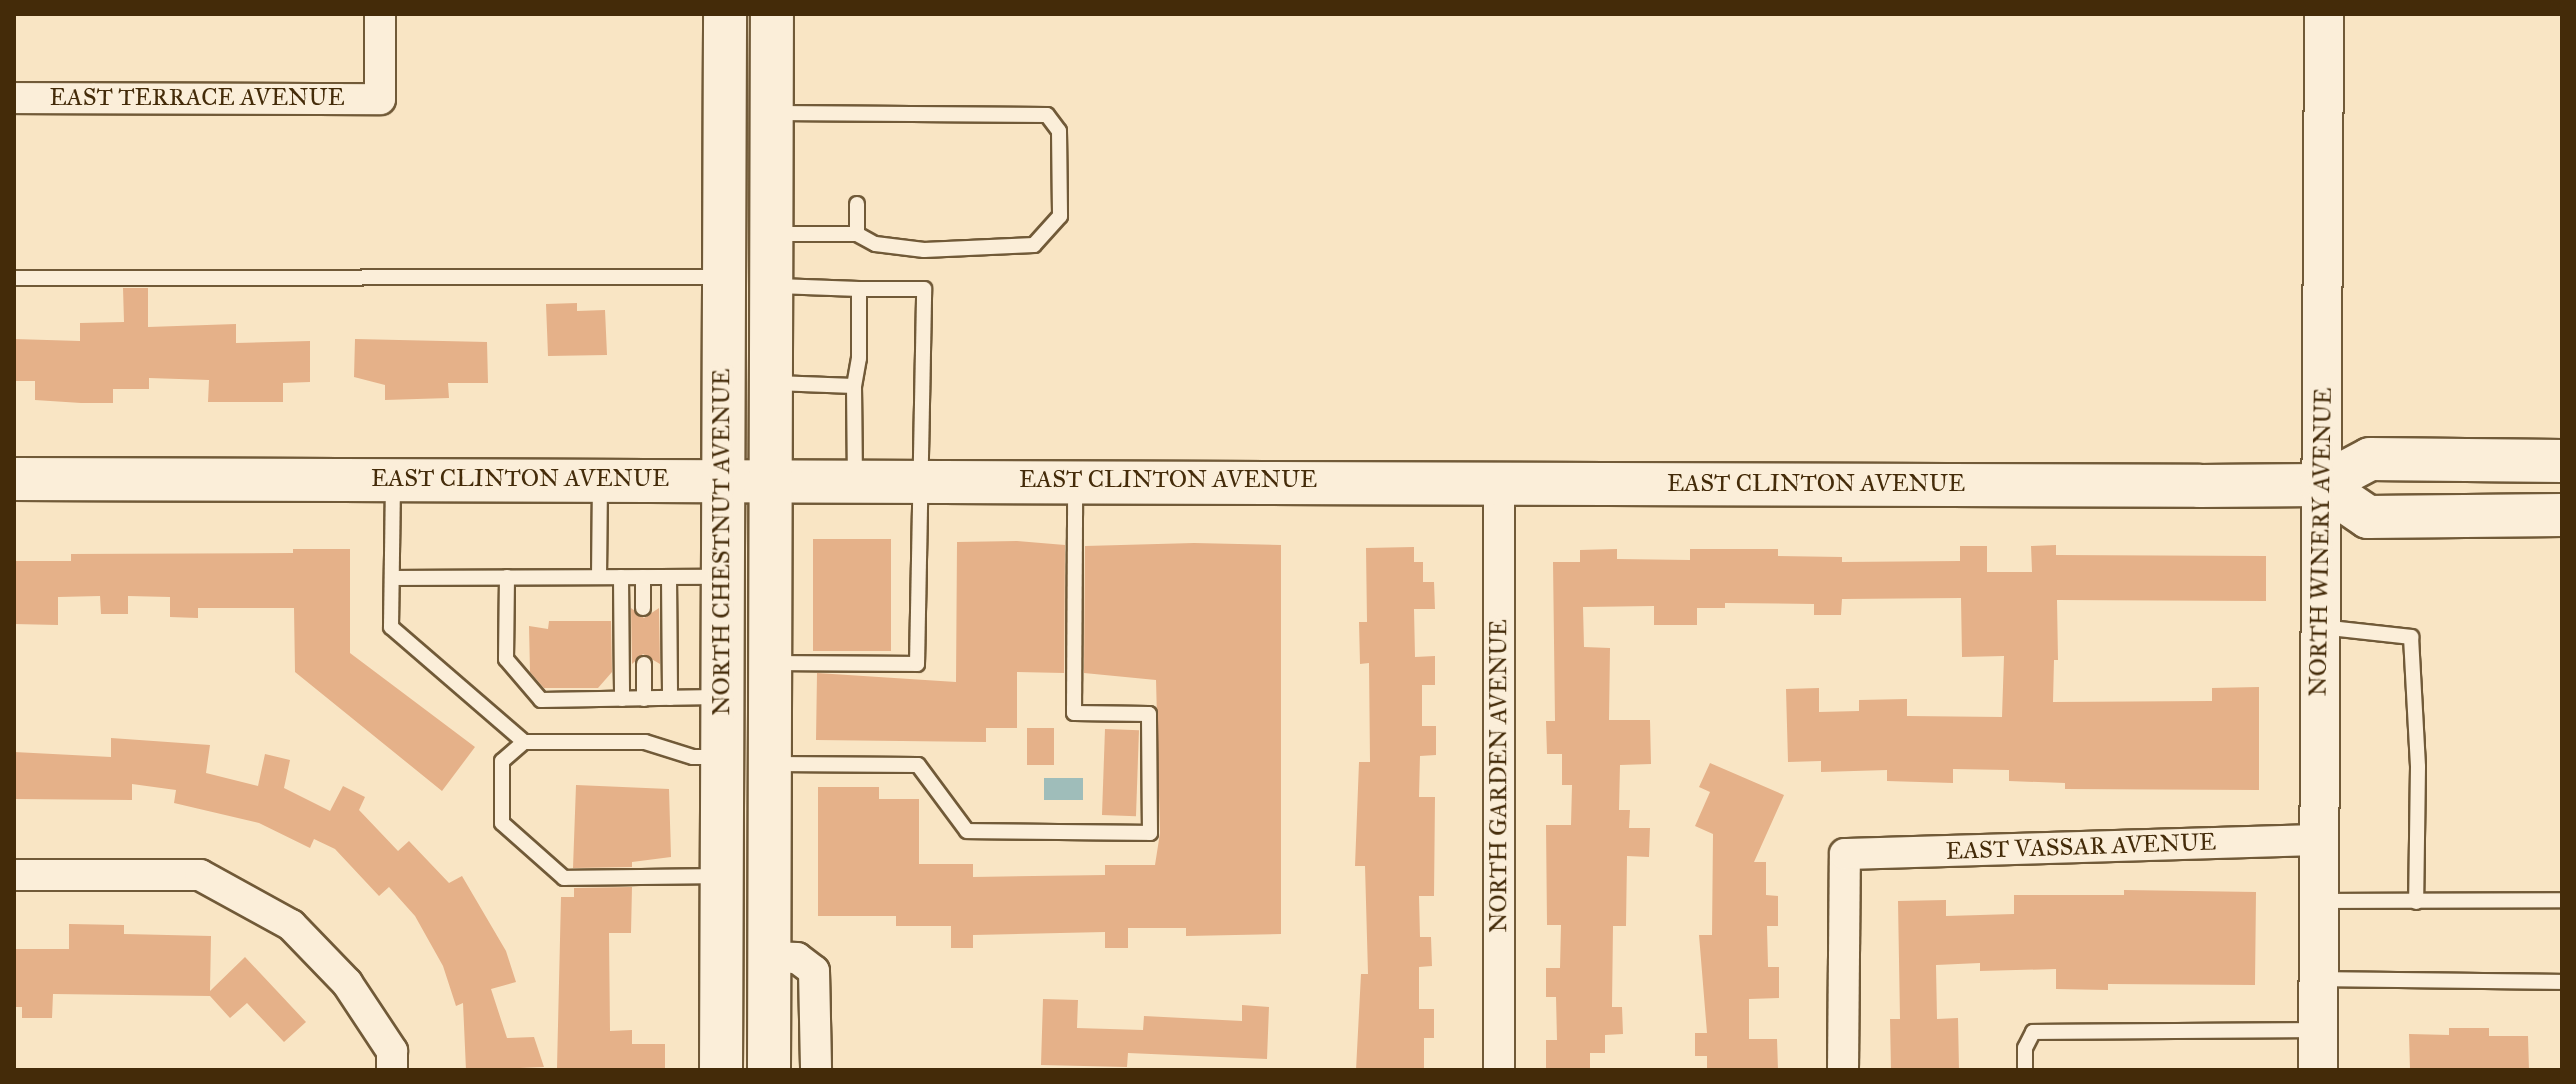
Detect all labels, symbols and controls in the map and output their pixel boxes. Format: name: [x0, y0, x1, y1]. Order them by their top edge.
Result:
street label: EAST TERRACE AVENUE: [49, 84, 345, 112]
street label: NORTH CHESTNUT AVENUE: [708, 368, 736, 716]
street label: NORTH WINERY AVENUE: [2304, 387, 2338, 697]
street label: EAST CLINTON AVENUE: [371, 465, 669, 493]
street label: EAST CLINTON AVENUE: [1019, 466, 1317, 494]
street label: EAST CLINTON AVENUE: [1667, 470, 1965, 498]
street label: NORTH GARDEN AVENUE: [1485, 619, 1513, 933]
street label: EAST VASSAR AVENUE: [1945, 828, 2217, 866]

